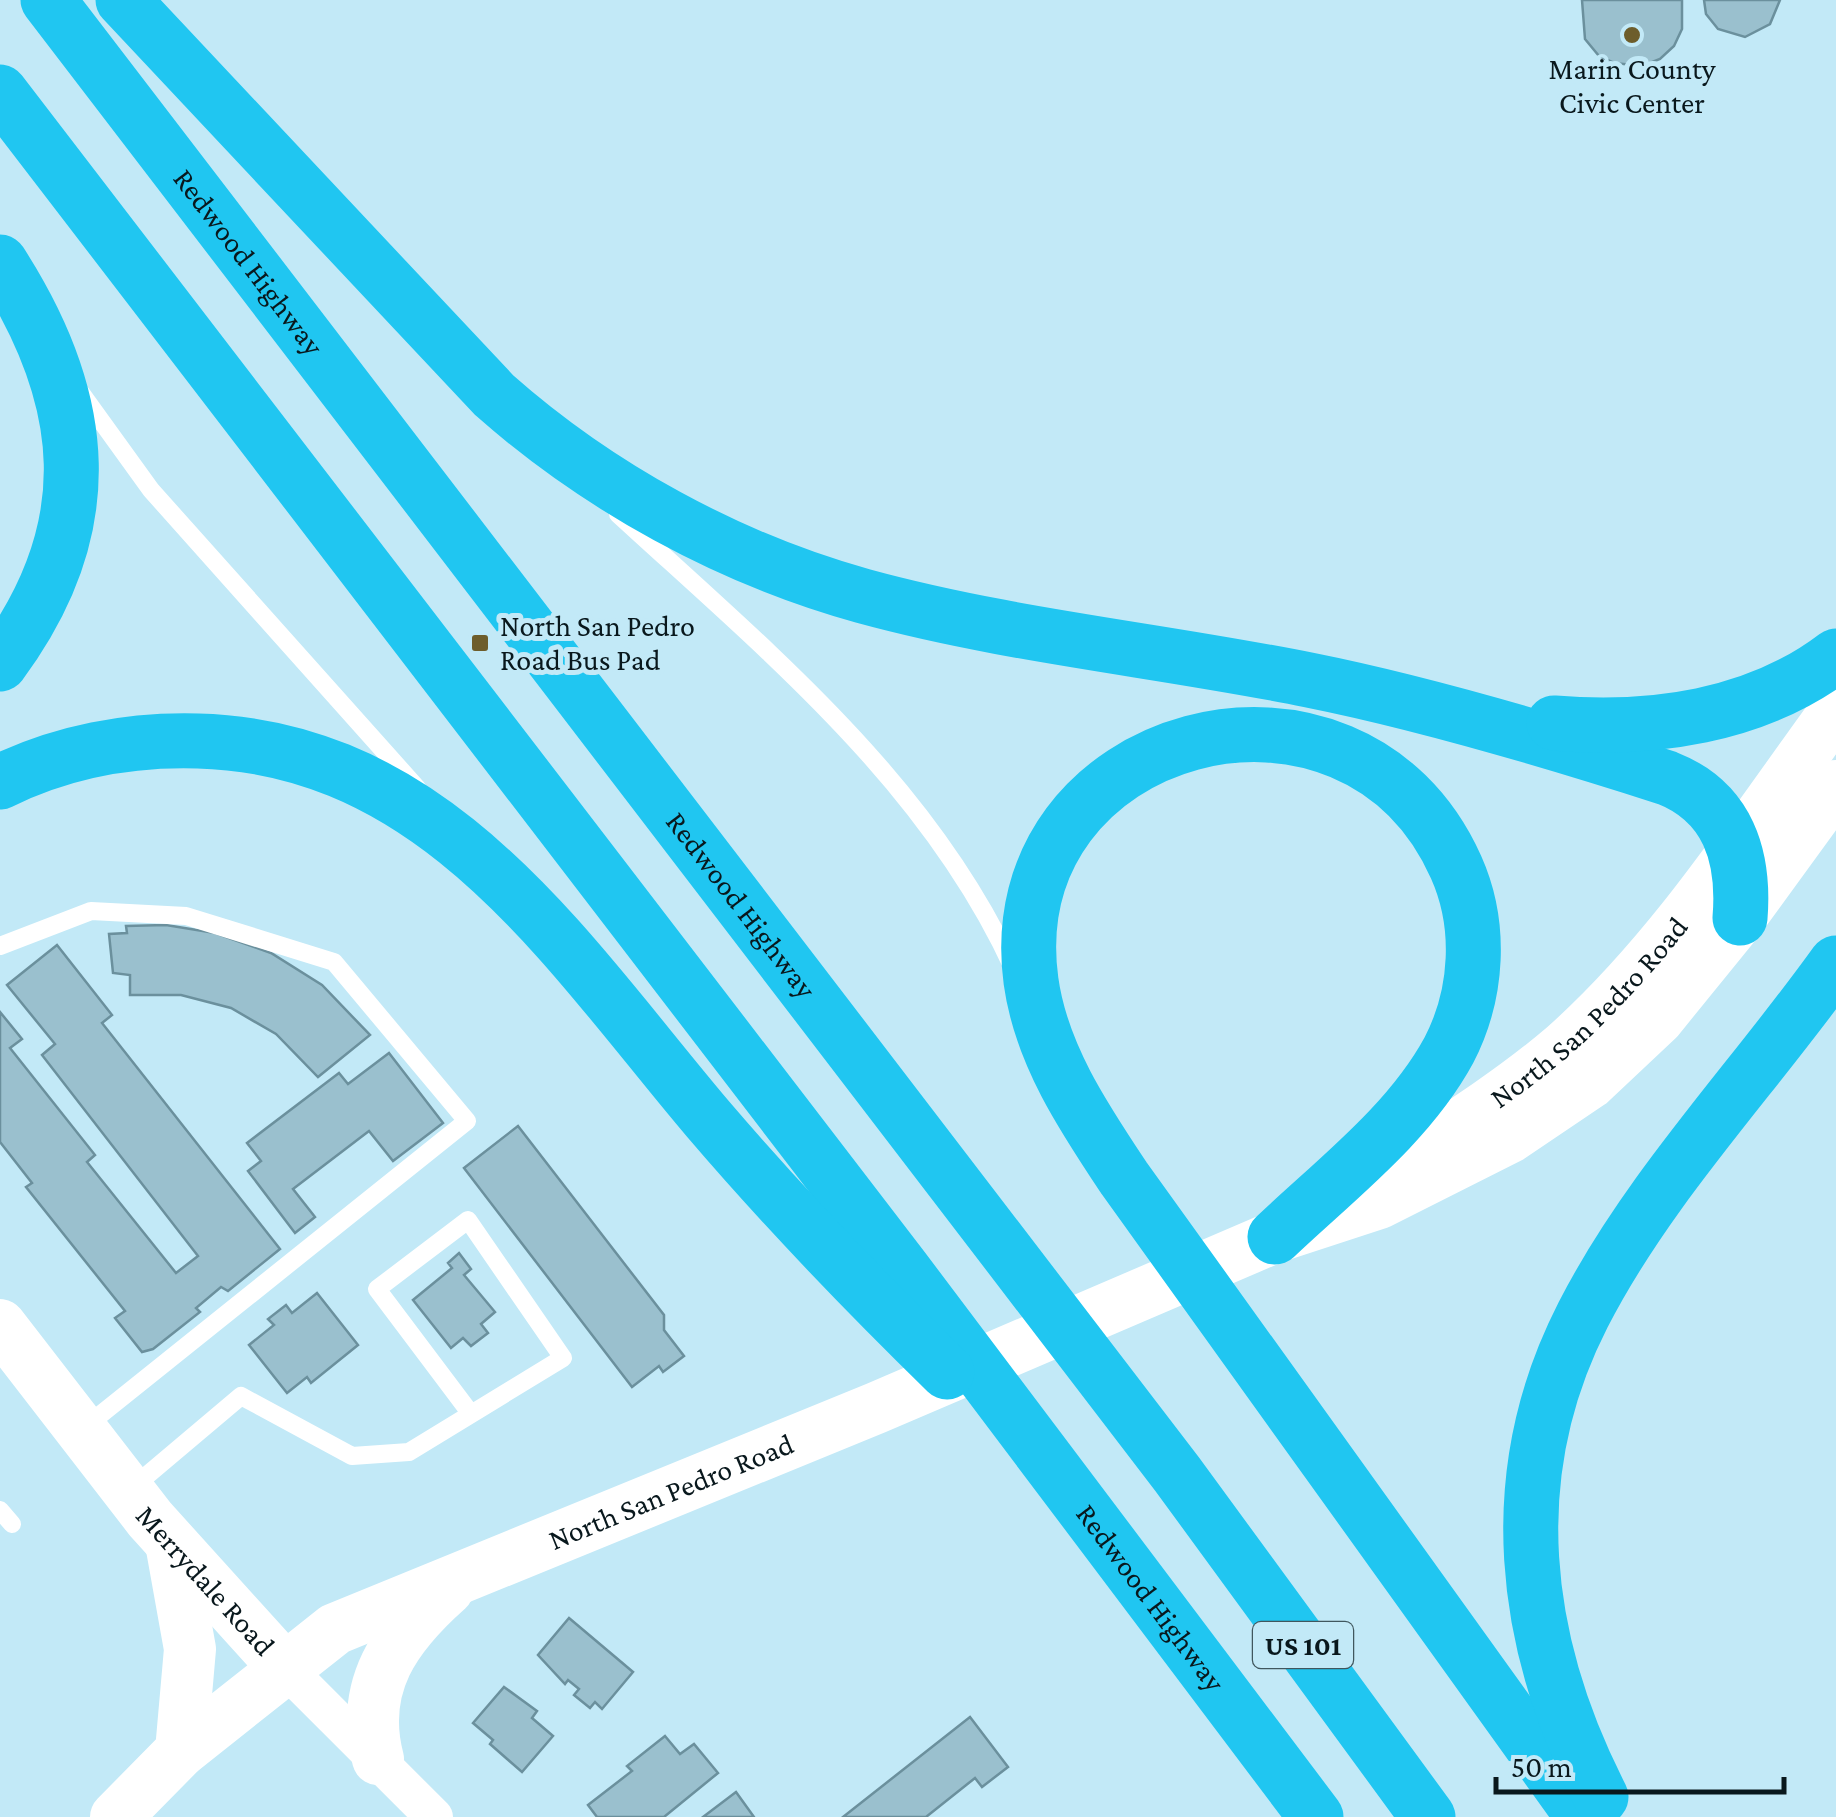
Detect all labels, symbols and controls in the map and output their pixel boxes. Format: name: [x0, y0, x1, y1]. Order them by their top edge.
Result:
marker: Marin County Civic Center: [1621, 24, 1643, 46]
place label: Marin County Civic Center: [1548, 52, 1716, 119]
street label: Redwood Highway: [167, 162, 331, 362]
place label: North San Pedro Road Bus Pad: [500, 609, 695, 676]
marker: North San Pedro Road Bus Pad: [469, 632, 491, 654]
street label: Redwood Highway: [660, 805, 823, 1005]
street label: North San Pedro Road: [1484, 910, 1694, 1114]
street label: North San Pedro Road: [544, 1427, 798, 1556]
street label: Redwood Highway: [1070, 1497, 1232, 1698]
street label: Merrydale Road: [130, 1498, 282, 1662]
road number: US 101: [1253, 1622, 1353, 1668]
scale bar: [1496, 1732, 1784, 1794]
text: 50 m: [1511, 1750, 1572, 1783]

